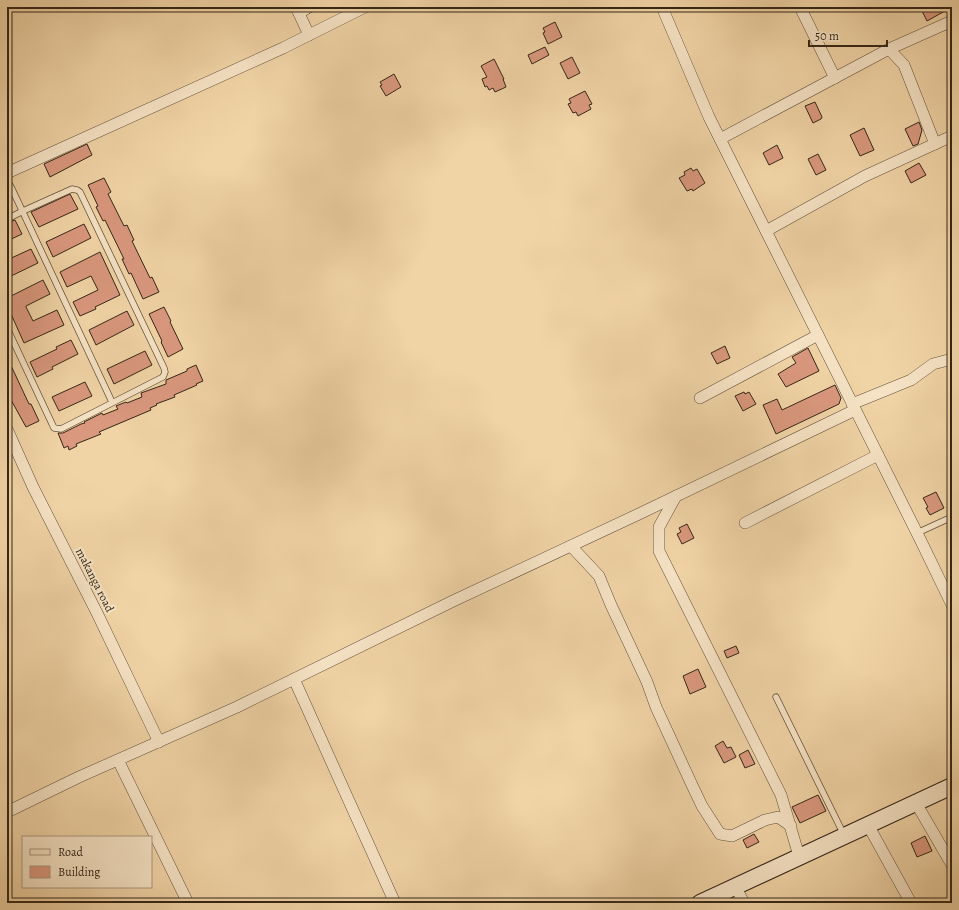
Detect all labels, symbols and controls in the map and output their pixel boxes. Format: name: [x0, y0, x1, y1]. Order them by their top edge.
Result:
scale bar: [809, 22, 887, 48]
text: 50 m: [815, 28, 839, 44]
street label: makanga road: [72, 545, 118, 615]
legend: [22, 836, 152, 888]
text: Road: [58, 844, 84, 860]
text: Building: [58, 864, 100, 880]

